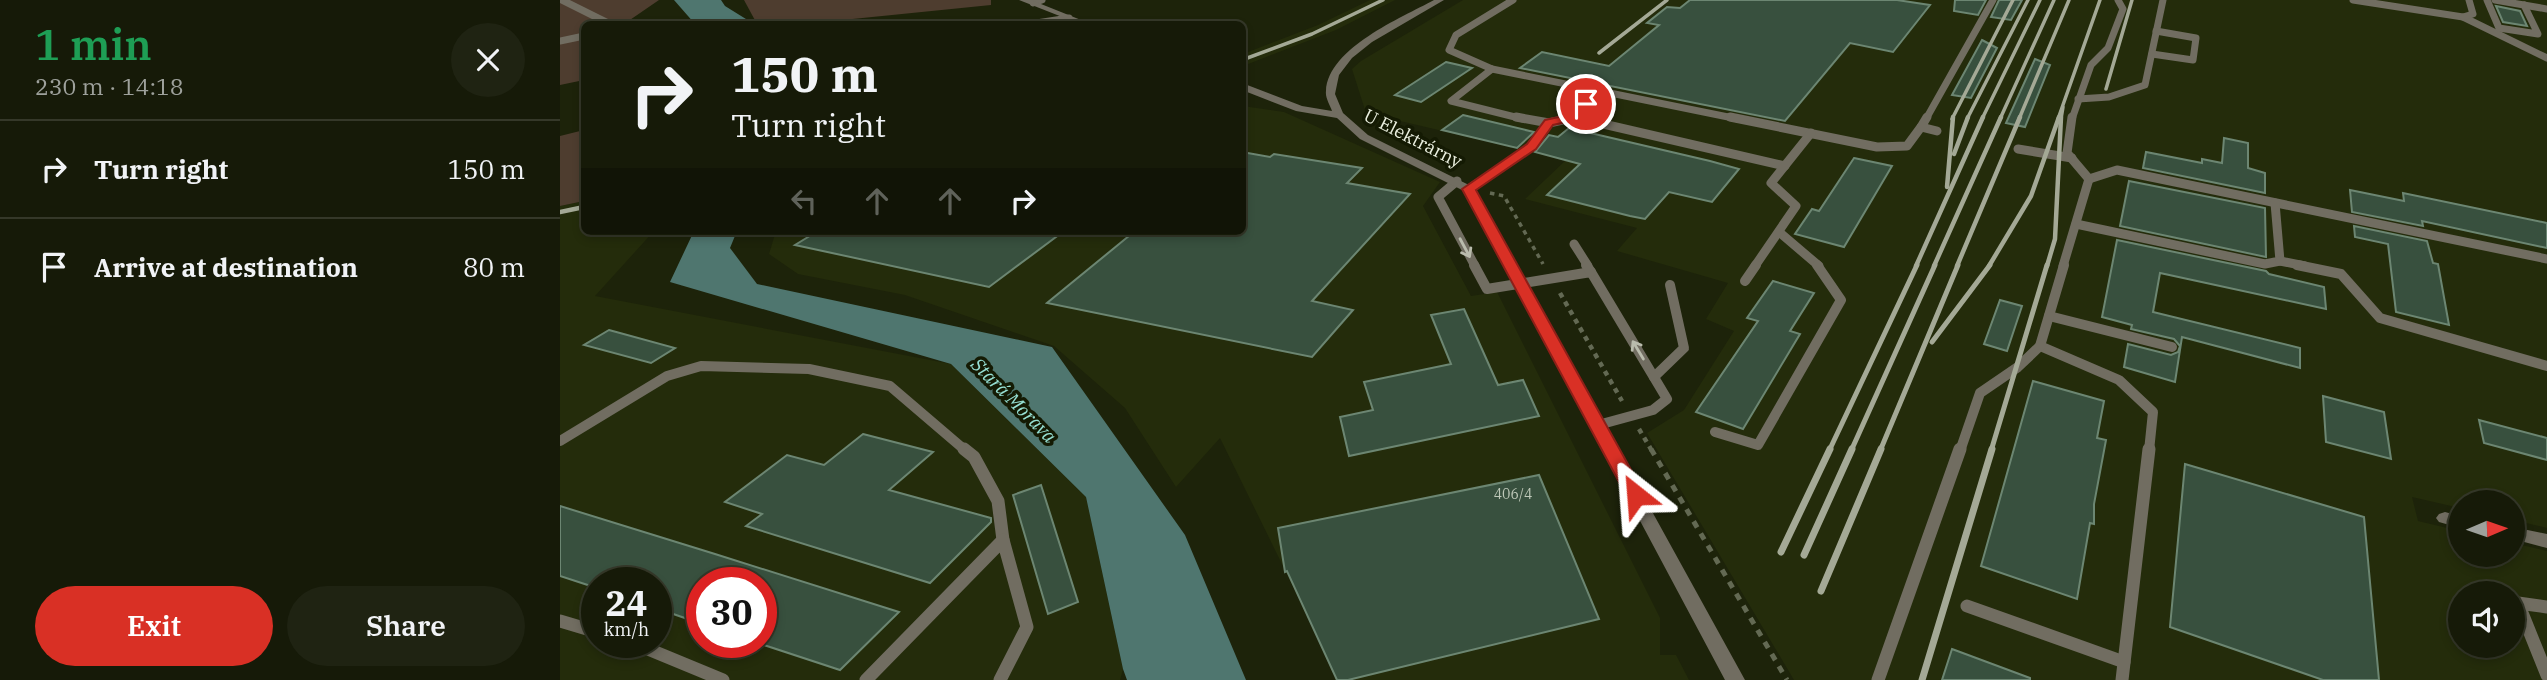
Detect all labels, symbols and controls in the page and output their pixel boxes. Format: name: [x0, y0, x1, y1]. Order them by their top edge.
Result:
text: 1 min: [35, 17, 152, 72]
button: close: [451, 23, 525, 97]
text: 150 m: [731, 42, 878, 105]
icon: right: [616, 49, 707, 140]
text: 230 m · 14:18: [35, 71, 184, 101]
pin: [1556, 74, 1616, 134]
icon: arrive: [1567, 85, 1605, 123]
street label: U Elektrárny: [1360, 103, 1466, 173]
text: Turn right: [731, 104, 886, 146]
icon: right: [35, 150, 73, 188]
text: Turn right: [94, 152, 228, 186]
text: 150 m: [447, 152, 525, 186]
icon: left: [785, 182, 823, 220]
icon: ahead: [858, 182, 896, 220]
icon: ahead: [931, 182, 969, 220]
icon: right: [1004, 182, 1042, 220]
one-way arrow: [1458, 237, 1472, 257]
icon: arrive: [35, 248, 73, 286]
text: Arrive at destination: [94, 250, 358, 284]
text: 80 m: [463, 250, 525, 284]
one-way arrow: [1631, 341, 1645, 361]
water label: Stará Morava: [965, 351, 1062, 448]
position arrow: [1599, 458, 1673, 532]
house number: 406/4: [1494, 485, 1532, 503]
north arrow: [2448, 490, 2525, 567]
map controls: [2448, 490, 2525, 658]
speed limit sign: 30: [686, 567, 777, 658]
text: 24: [605, 580, 648, 626]
button: sound: [2448, 581, 2525, 658]
button: Exit: [35, 586, 273, 666]
button: Share: [287, 586, 525, 666]
text: km/h: [604, 618, 649, 641]

